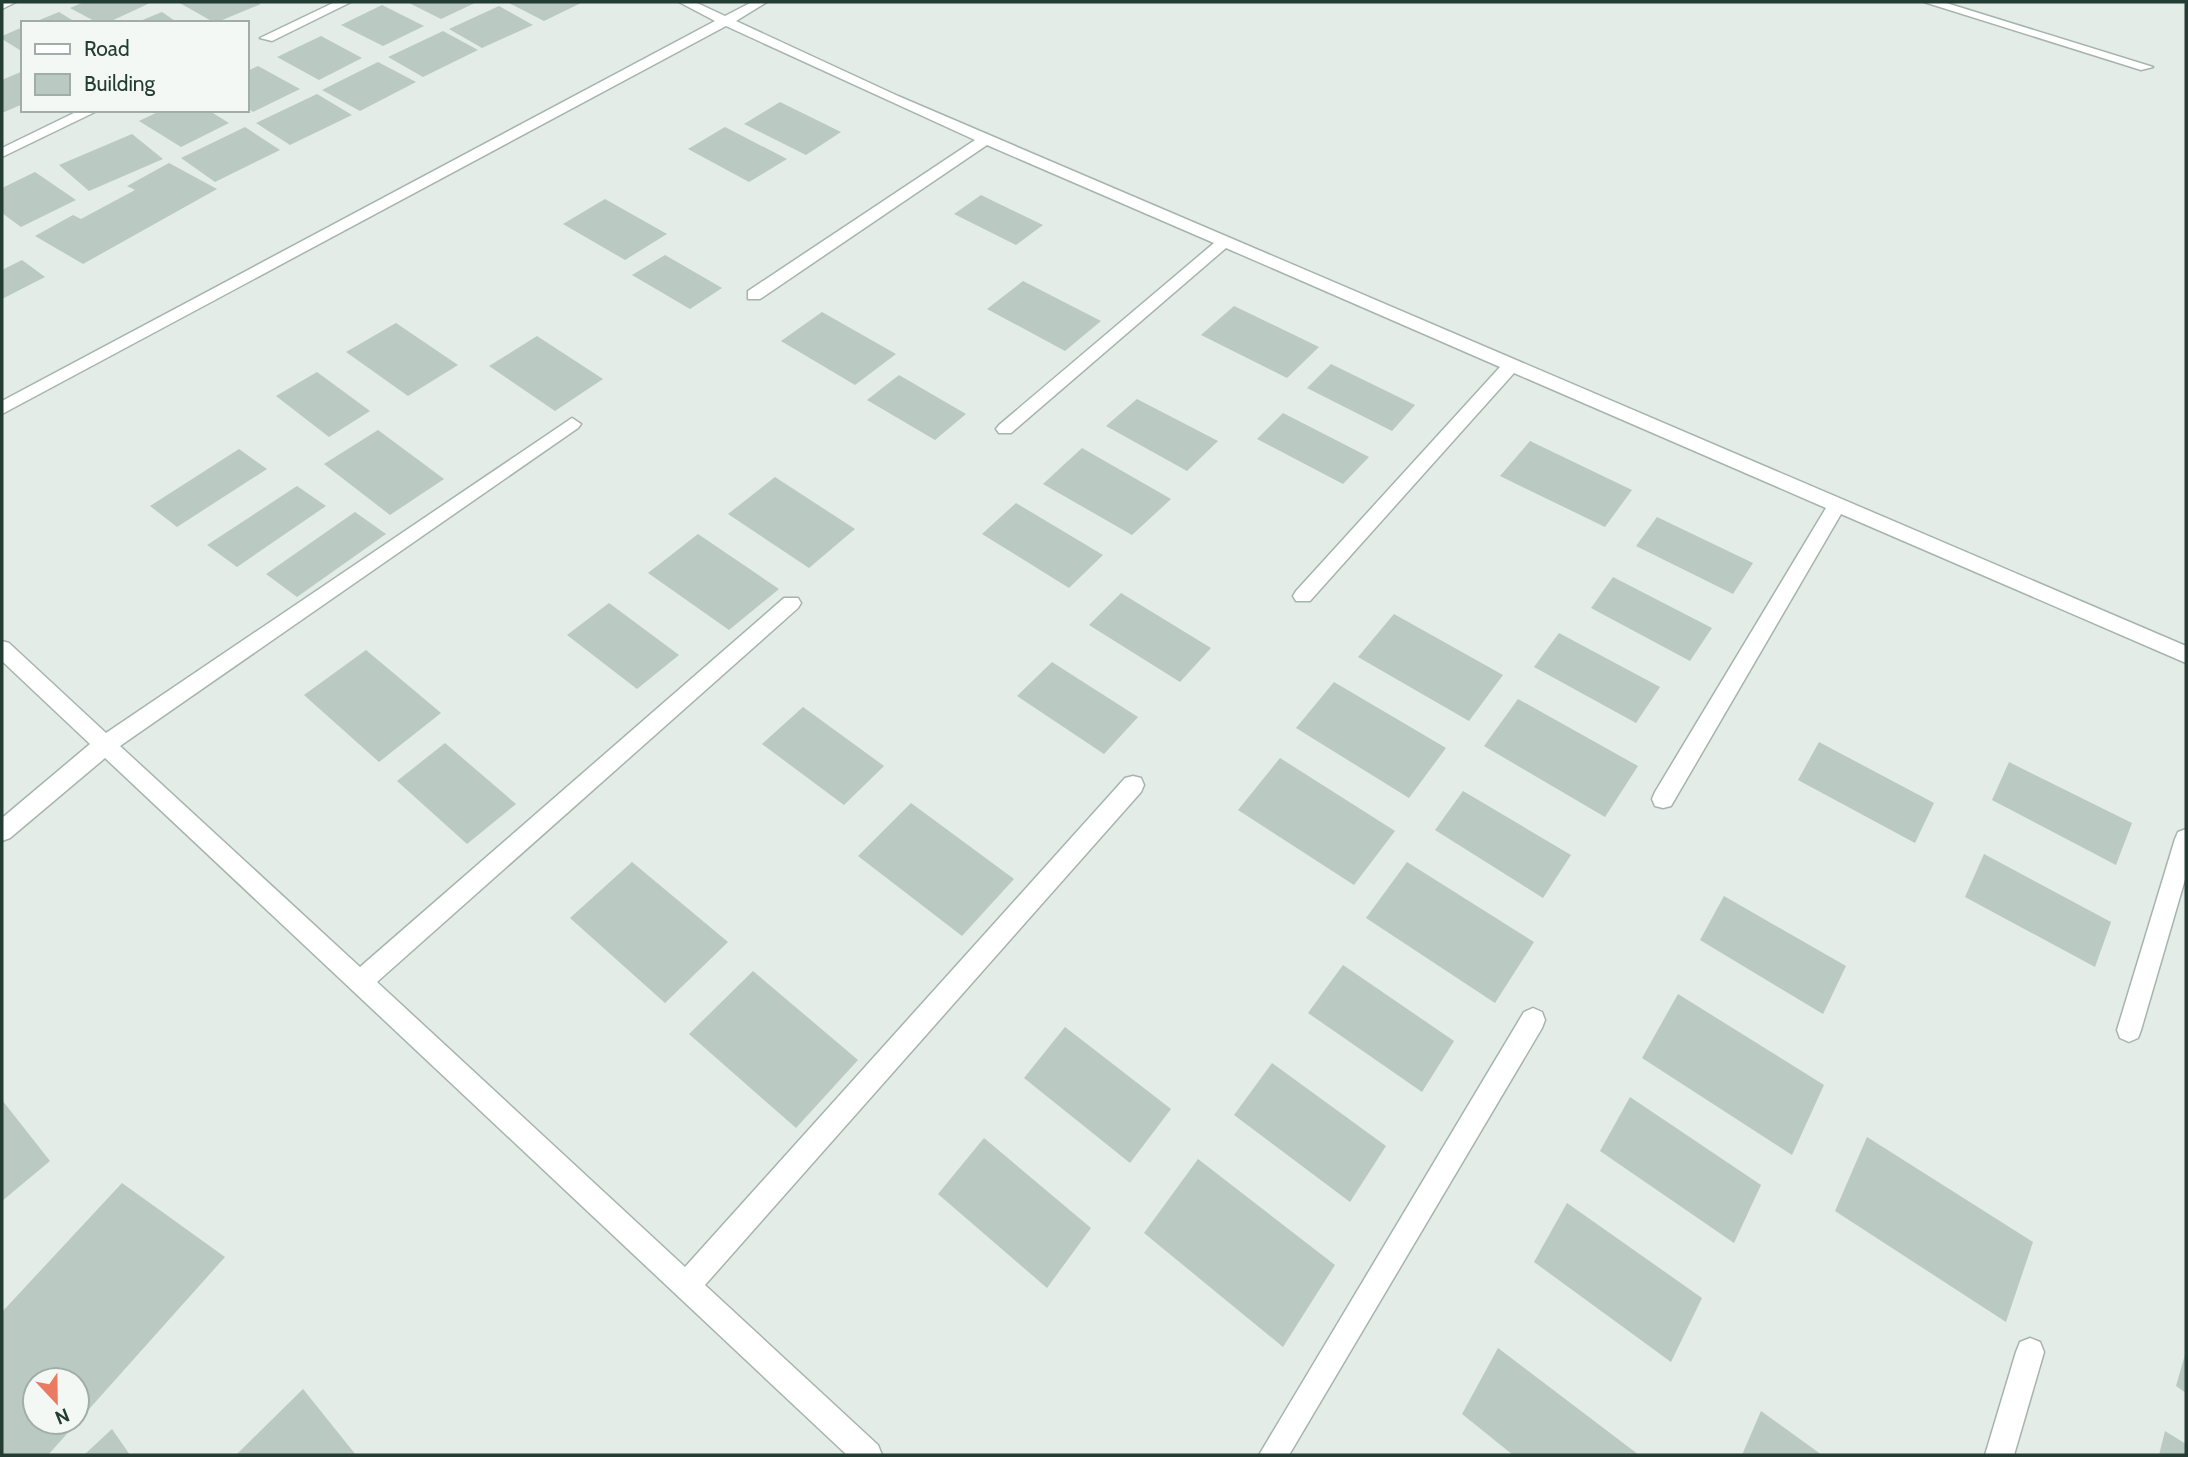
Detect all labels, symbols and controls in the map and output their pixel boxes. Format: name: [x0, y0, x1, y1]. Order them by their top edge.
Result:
legend: [21, 21, 248, 112]
text: Road: [84, 36, 130, 61]
text: Building: [84, 71, 156, 96]
north arrow: [21, 1366, 91, 1436]
text: N: [52, 1403, 73, 1429]

